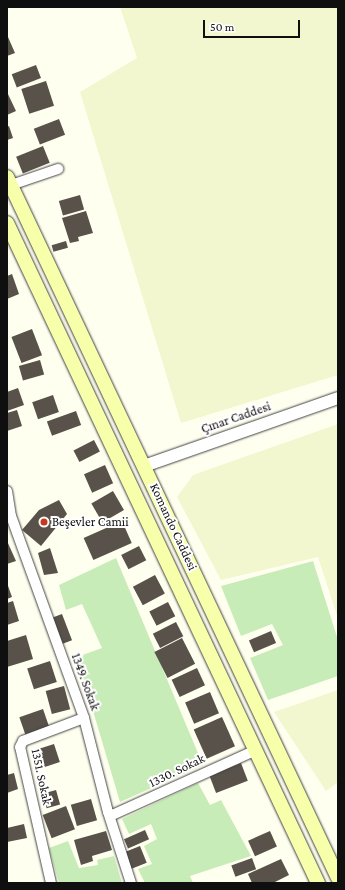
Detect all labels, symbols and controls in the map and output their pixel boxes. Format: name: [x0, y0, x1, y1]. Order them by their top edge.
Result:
scale bar: [205, 12, 302, 38]
text: 50 m: [210, 20, 234, 34]
street label: Çınar Caddesi: [199, 399, 273, 437]
street label: Komando Caddesi: [146, 481, 200, 573]
place label: Beşevler Camii: [52, 514, 129, 530]
marker: Beşevler Camii: [39, 517, 49, 527]
street label: 1349. Sokak: [67, 651, 103, 713]
street label: 1351. Sokak: [27, 747, 55, 807]
street label: 1330. Sokak: [147, 751, 207, 791]

